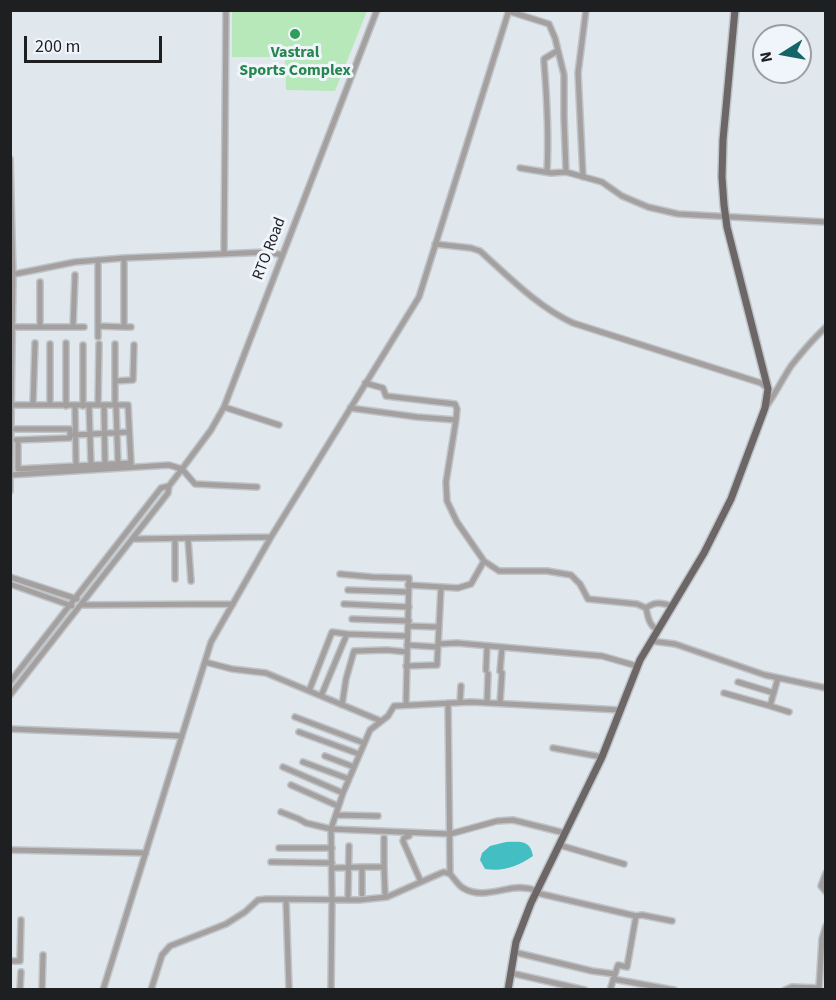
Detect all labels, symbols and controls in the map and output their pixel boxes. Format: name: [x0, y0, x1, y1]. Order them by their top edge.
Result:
scale bar: [27, 24, 165, 62]
north arrow: [752, 24, 812, 84]
marker: Vastral Sports Complex: [288, 27, 302, 41]
text: 200 m: [35, 34, 80, 59]
place label: Vastral Sports Complex: [239, 43, 351, 81]
text: N: [754, 50, 778, 64]
street label: RTO Road: [249, 215, 291, 283]

